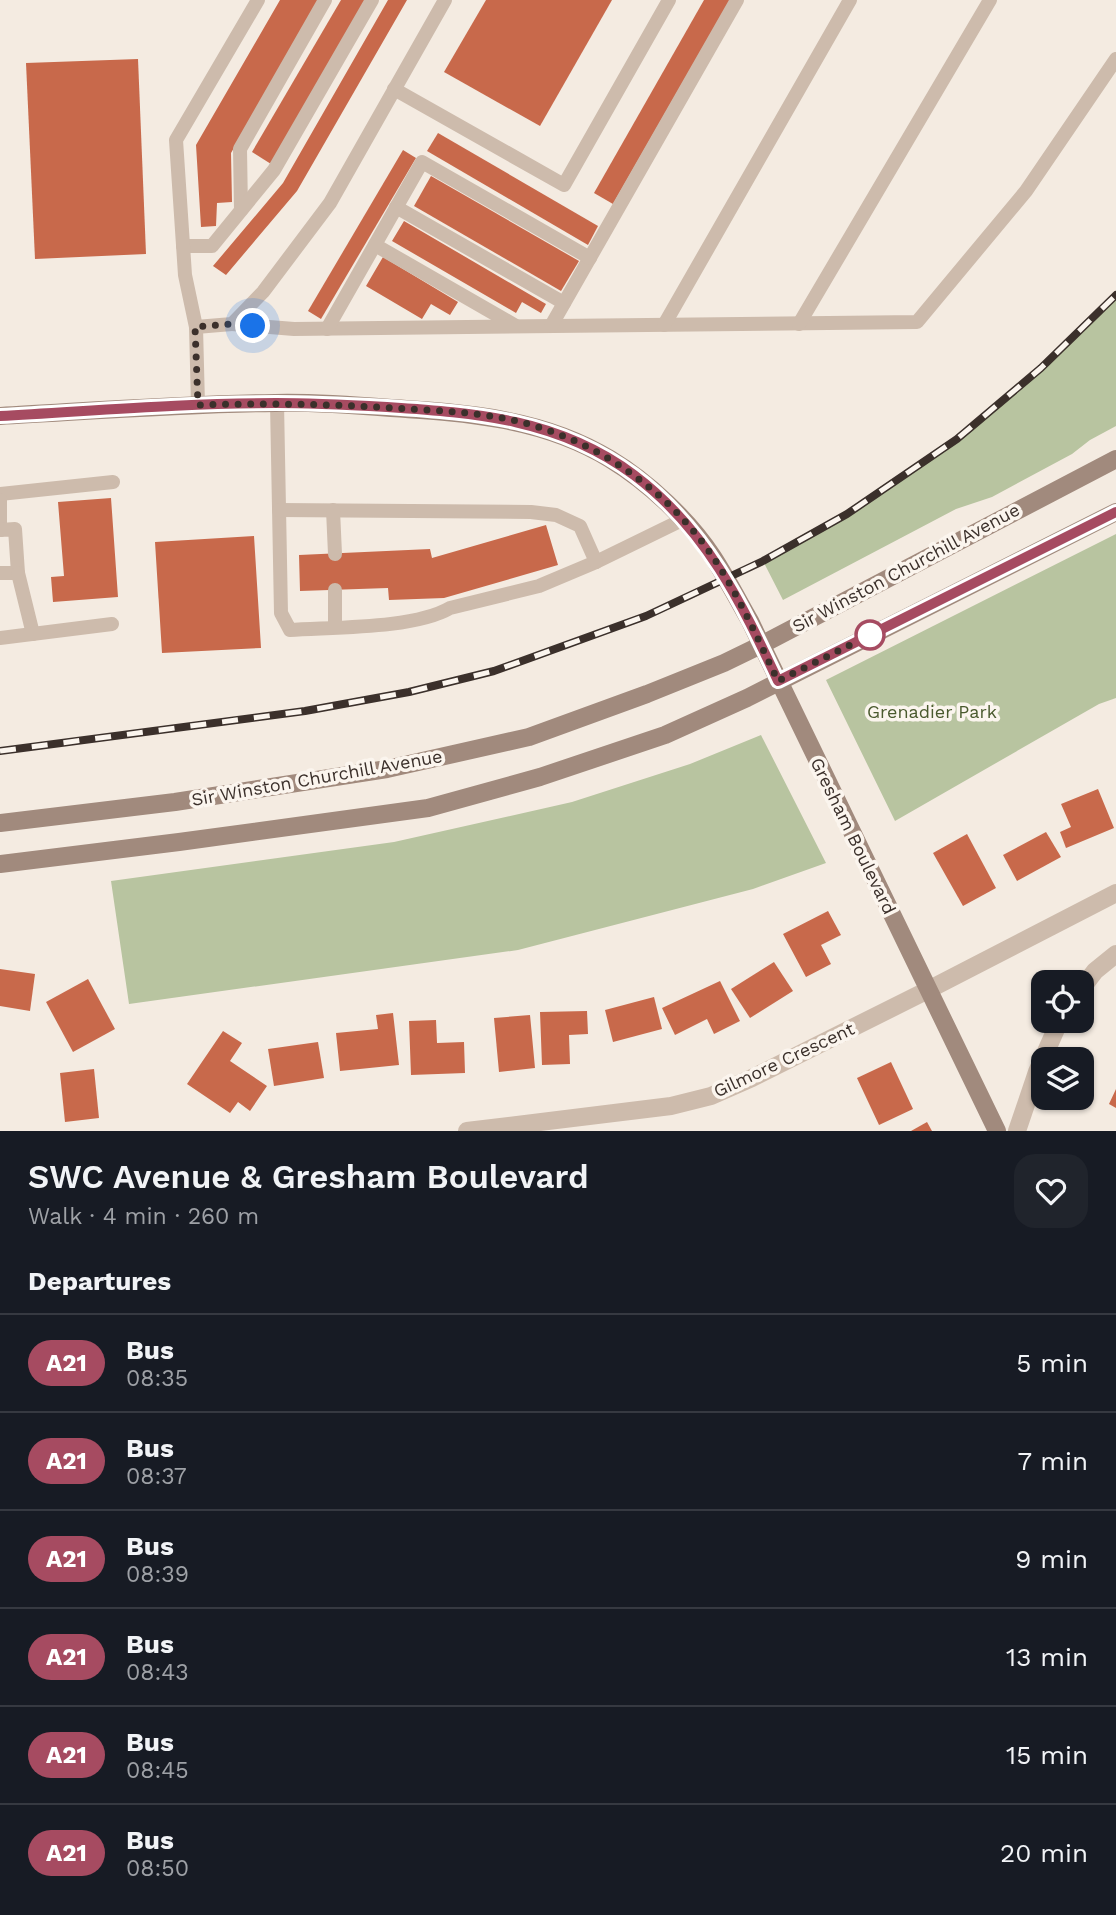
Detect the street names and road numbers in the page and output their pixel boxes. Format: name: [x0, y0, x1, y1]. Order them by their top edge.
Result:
street label: Sir Winston Churchill Avenue: [789, 499, 1023, 637]
street label: Sir Winston Churchill Avenue: [190, 745, 444, 810]
street label: Gresham Boulevard: [806, 754, 900, 917]
street label: Gilmore Crescent: [710, 1017, 858, 1101]

